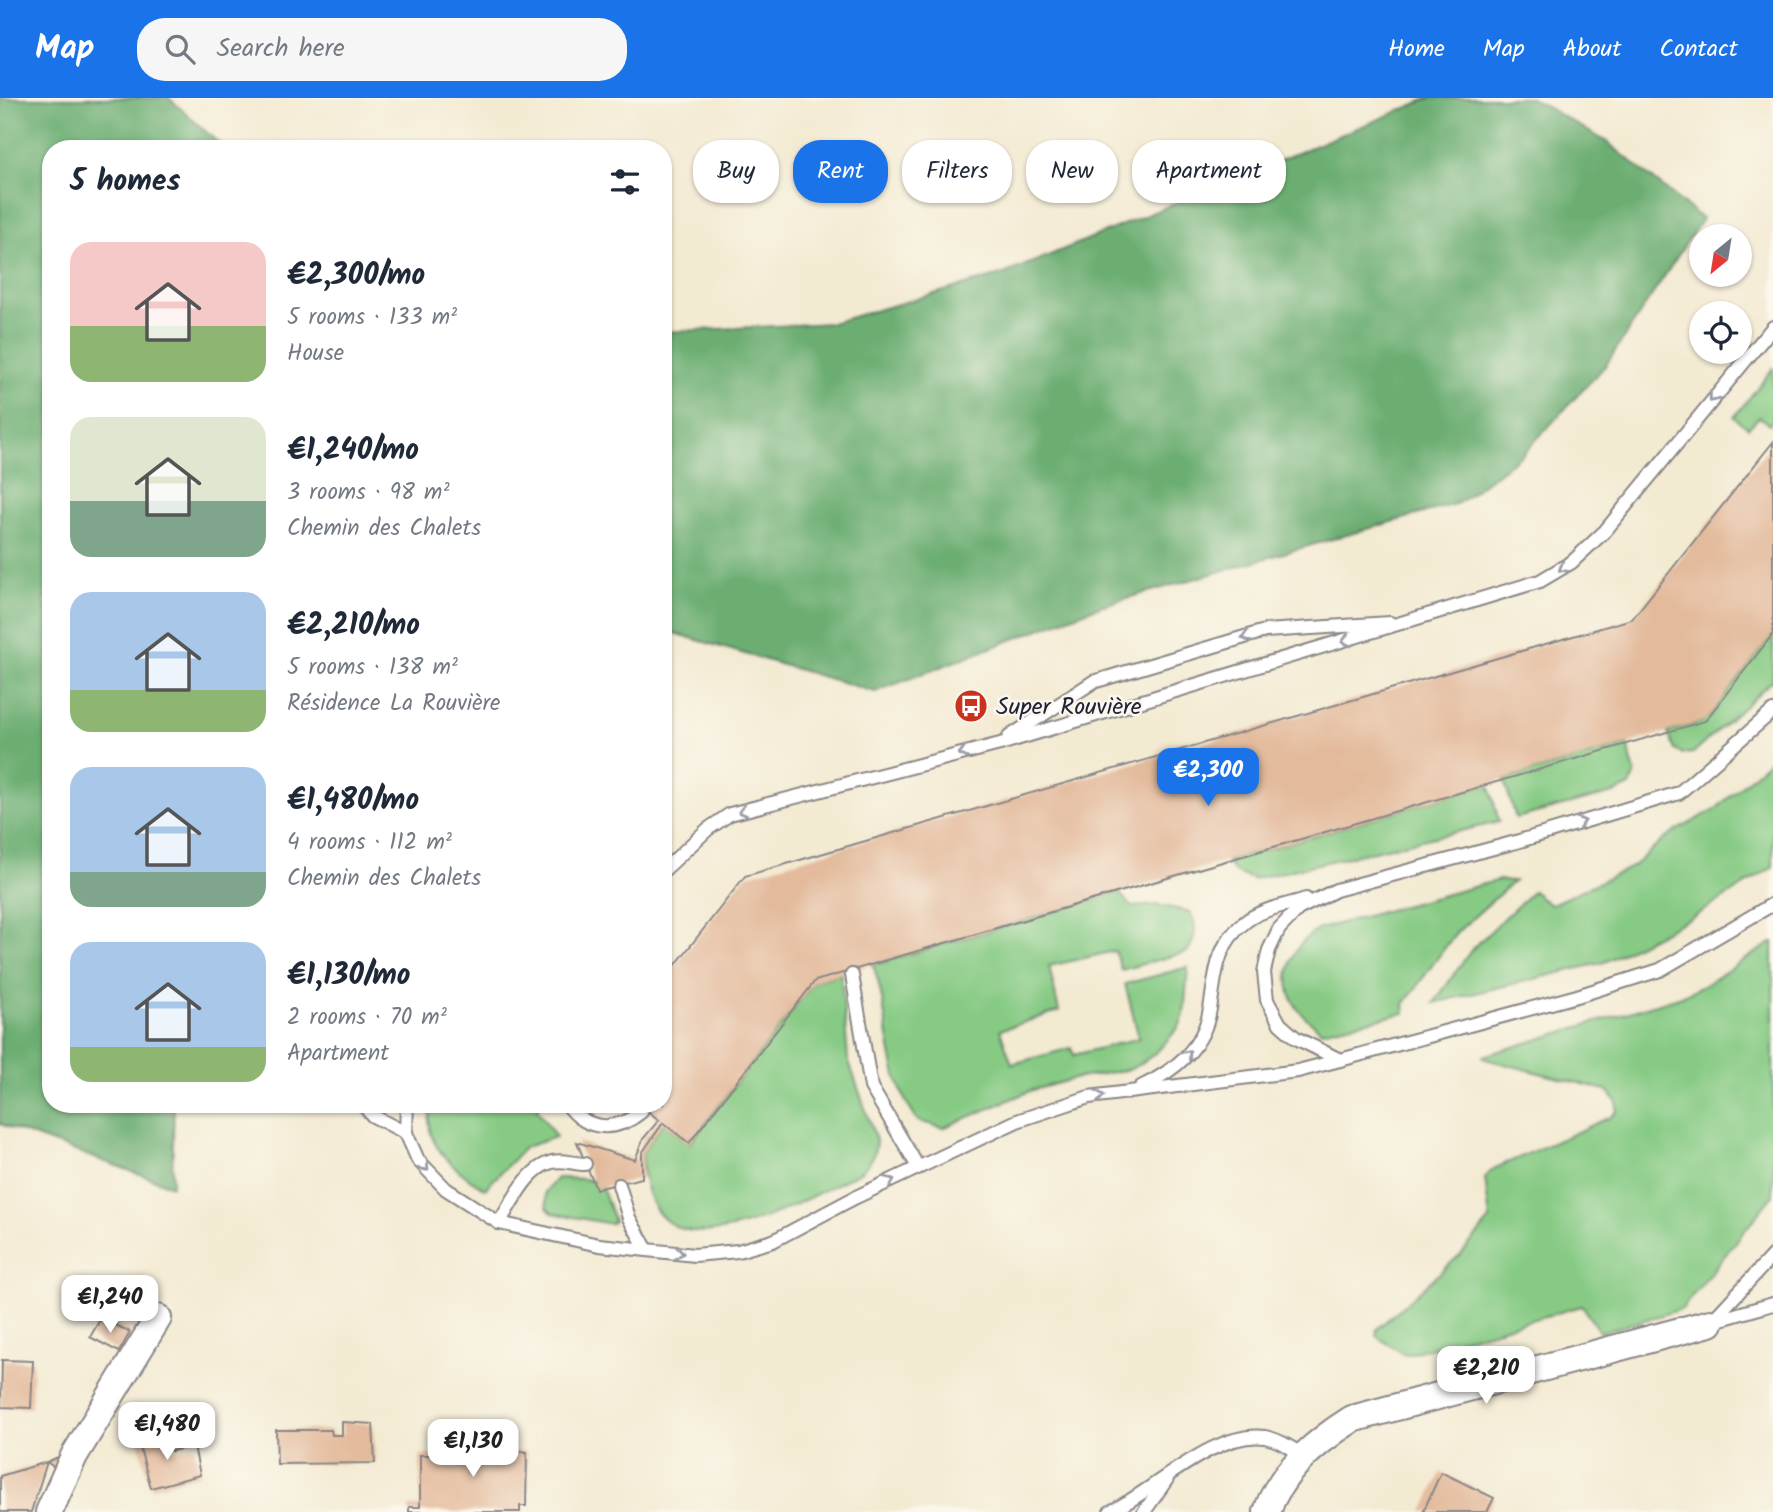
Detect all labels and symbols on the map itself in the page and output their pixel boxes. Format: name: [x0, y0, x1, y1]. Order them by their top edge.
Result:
north arrow: [1689, 224, 1752, 287]
one-way arrow: [1709, 390, 1721, 403]
one-way arrow: [1557, 559, 1570, 572]
one-way arrow: [1241, 628, 1253, 643]
one-way arrow: [1340, 633, 1352, 648]
bus stop icon: Super Rouvière: [952, 687, 990, 725]
place label: Super Rouvière: [996, 688, 1142, 727]
one-way arrow: [957, 745, 969, 759]
pin: €2,300: [1151, 748, 1265, 808]
one-way arrow: [737, 803, 749, 817]
one-way arrow: [1575, 816, 1587, 831]
one-way arrow: [1179, 1050, 1192, 1062]
one-way arrow: [1095, 1088, 1106, 1103]
one-way arrow: [417, 1159, 429, 1172]
one-way arrow: [883, 1175, 895, 1189]
one-way arrow: [674, 1245, 685, 1260]
pin: €1,240: [53, 1276, 167, 1335]
pin: €2,210: [1429, 1346, 1543, 1406]
pin: €1,480: [110, 1402, 224, 1462]
pin: €1,130: [416, 1420, 530, 1479]

